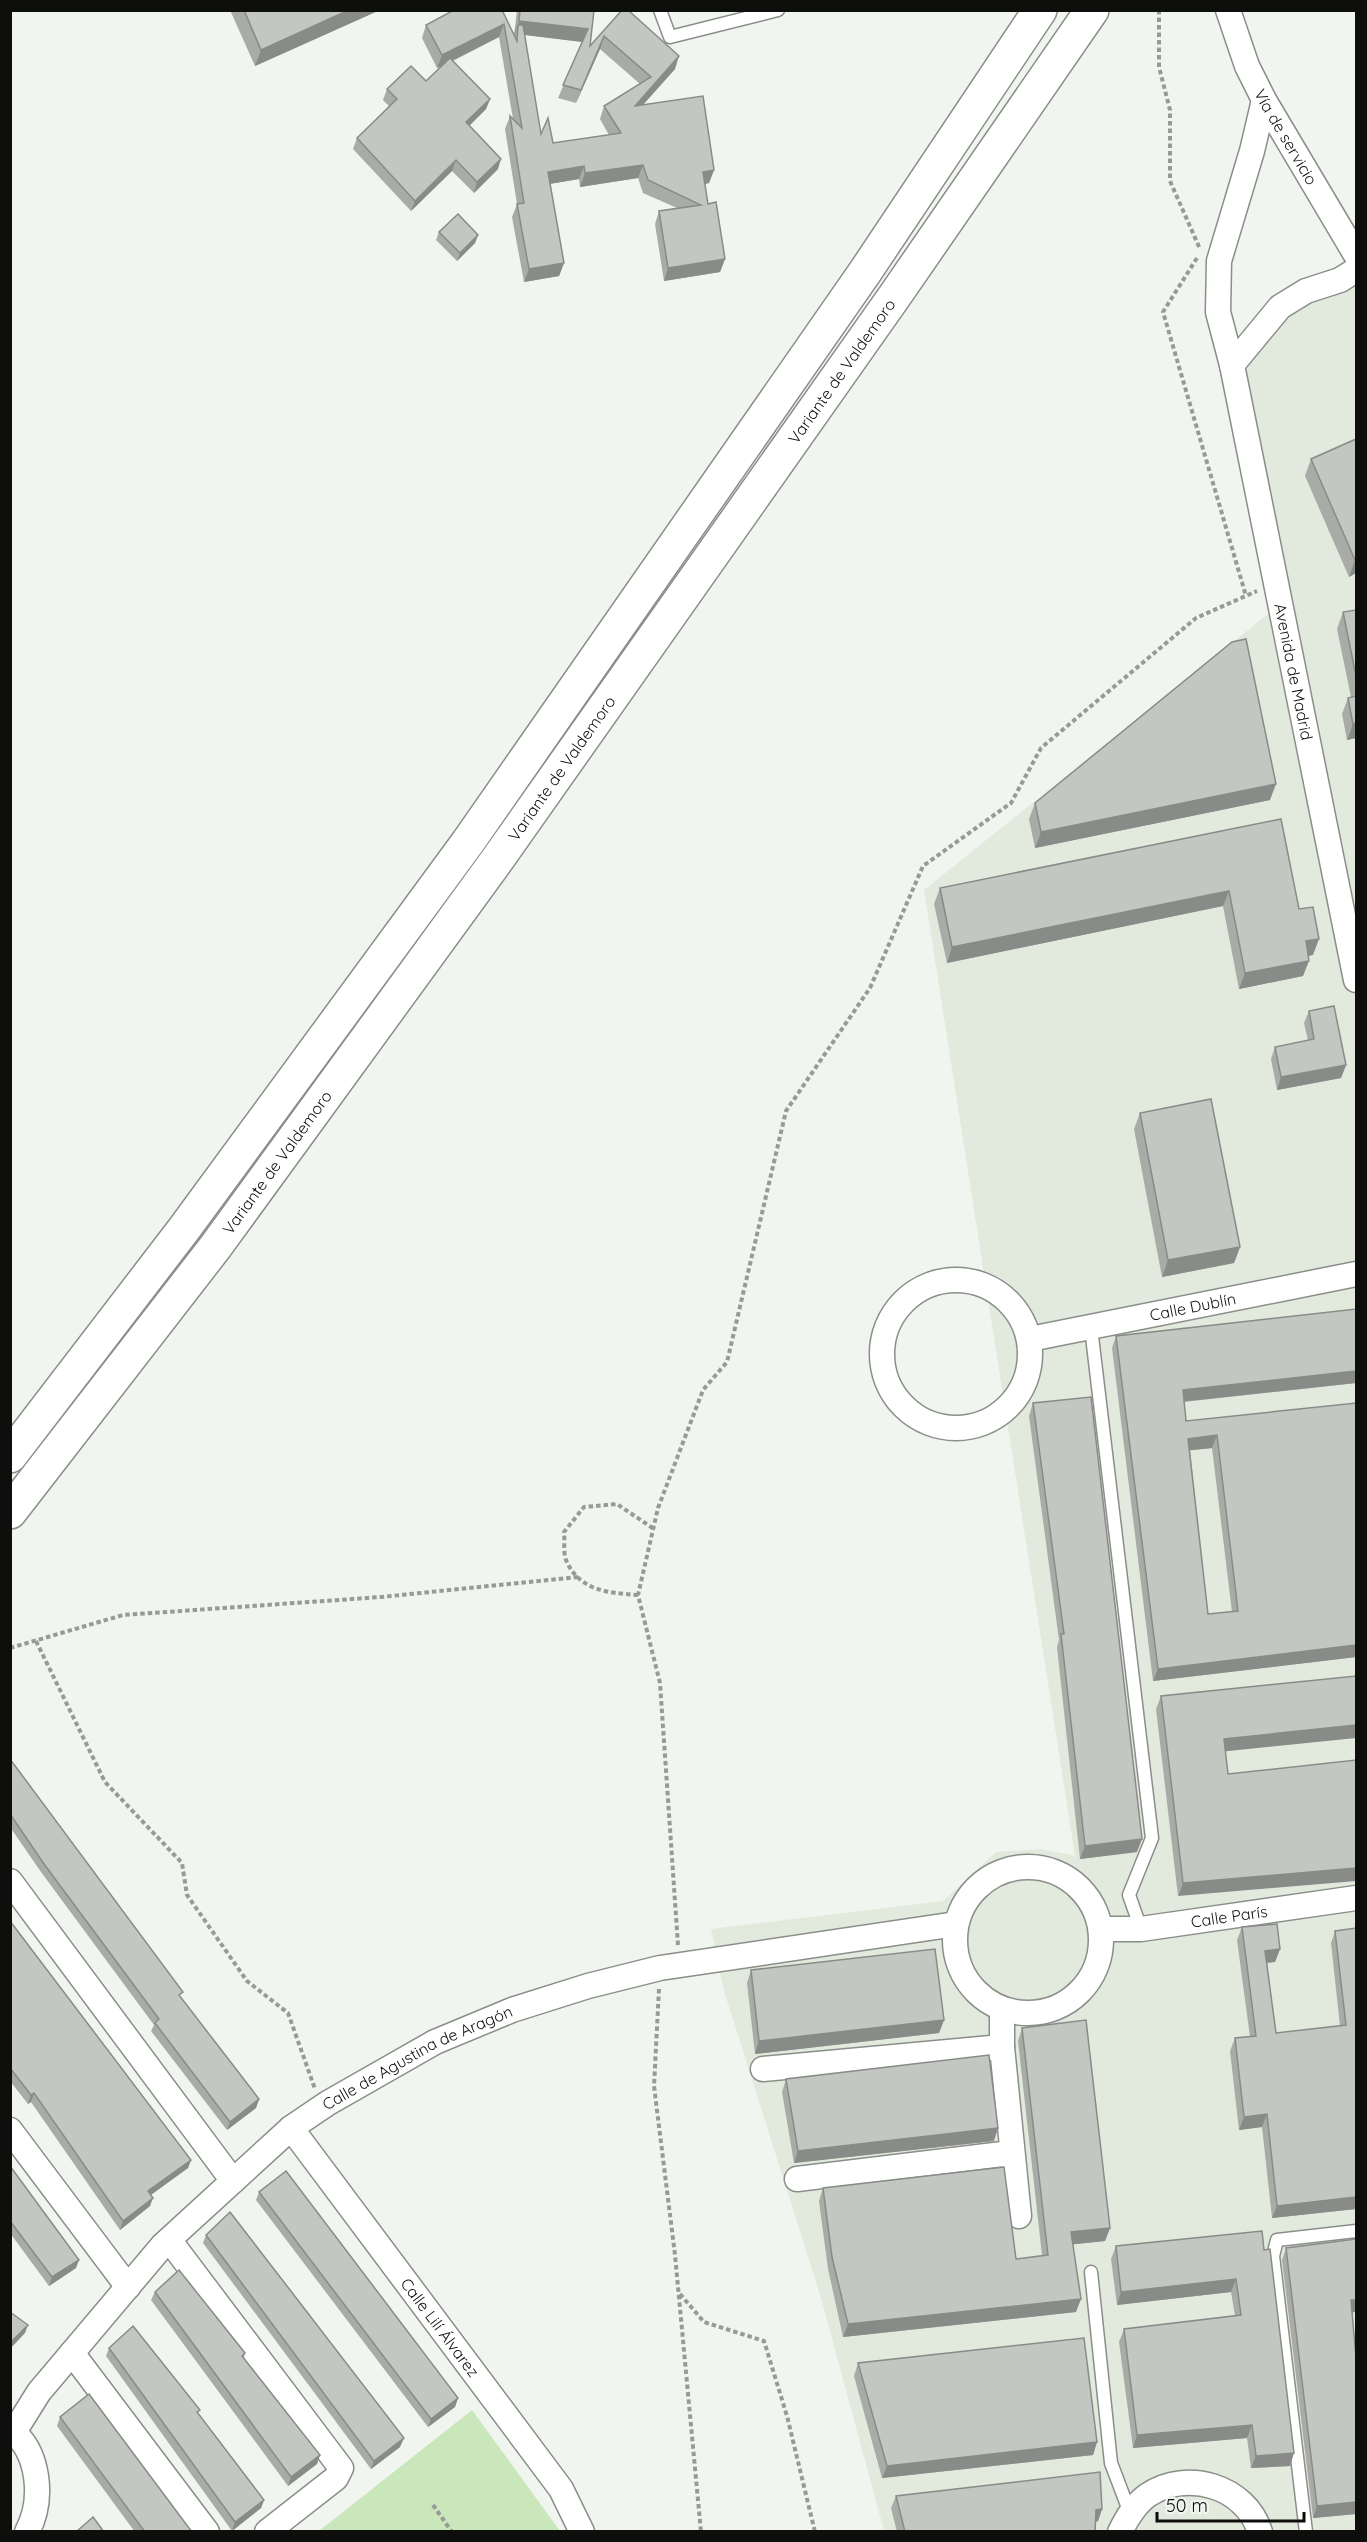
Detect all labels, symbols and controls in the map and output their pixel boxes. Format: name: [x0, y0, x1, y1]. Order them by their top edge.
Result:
street label: Vía de servicio: [1250, 86, 1322, 188]
street label: Variante de Valdemoro: [784, 295, 900, 448]
street label: Avenida de Madrid: [1270, 602, 1317, 742]
street label: Variante de Valdemoro: [504, 692, 620, 845]
street label: Variante de Valdemoro: [218, 1087, 336, 1238]
street label: Calle Dublín: [1148, 1288, 1238, 1325]
street label: Calle París: [1190, 1901, 1269, 1932]
street label: Calle de Agustina de Aragón: [319, 2001, 515, 2114]
street label: Calle Lilí Álvarez: [397, 2274, 484, 2381]
scale bar: [1157, 2485, 1304, 2523]
text: 50 m: [1166, 2494, 1208, 2517]

